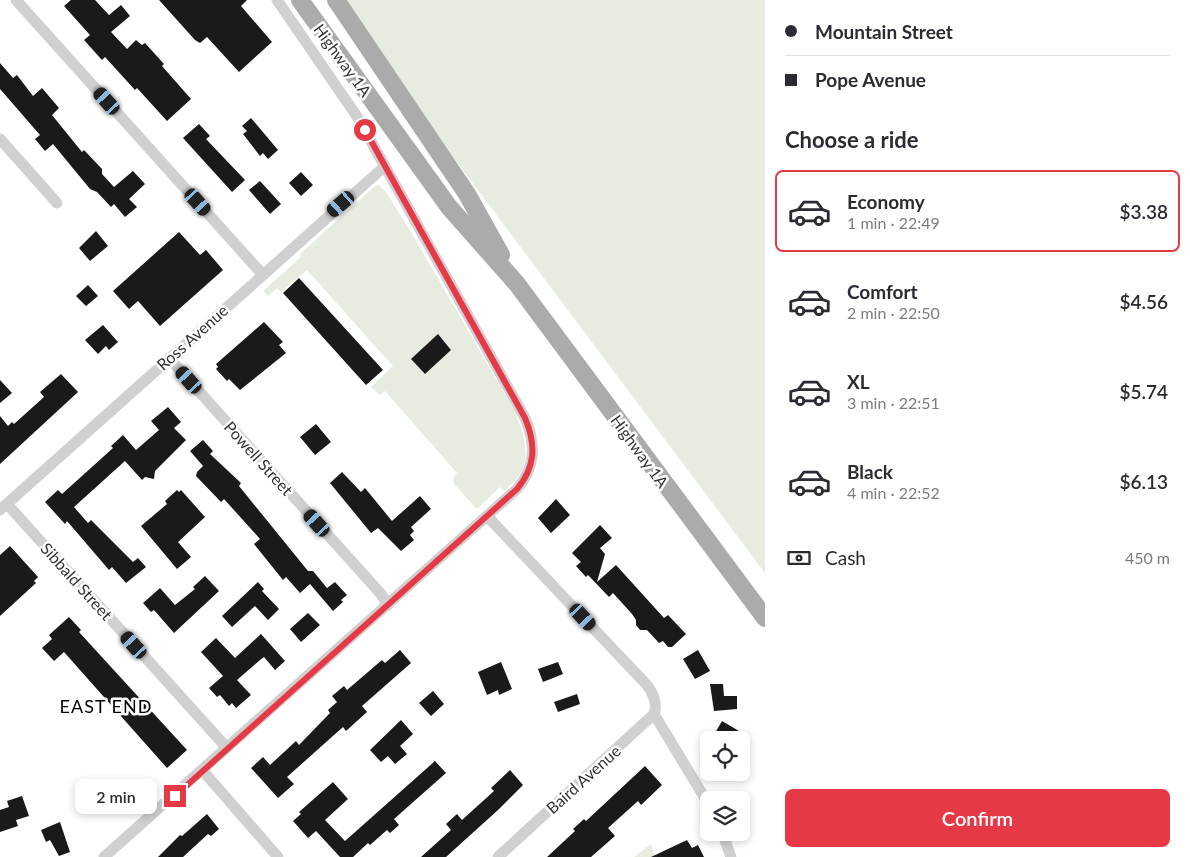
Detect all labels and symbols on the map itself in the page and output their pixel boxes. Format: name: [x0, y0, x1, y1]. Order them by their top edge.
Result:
street label: Highway 1A: [310, 20, 376, 100]
car: [91, 85, 122, 117]
route start: [354, 119, 376, 141]
car: [182, 186, 213, 218]
car: [324, 188, 357, 220]
street label: Ross Avenue: [153, 300, 231, 374]
car: [173, 364, 204, 396]
street label: Highway 1A: [607, 411, 673, 491]
street label: Powell Street: [221, 417, 297, 499]
car: [301, 507, 332, 539]
street label: Sibbald Street: [37, 538, 117, 624]
car: [567, 601, 598, 633]
car: [118, 629, 149, 661]
district label: EAST END: [60, 695, 152, 717]
street label: Baird Avenue: [542, 741, 624, 817]
callout: 2 min: [75, 778, 158, 814]
route end: [164, 785, 186, 807]

